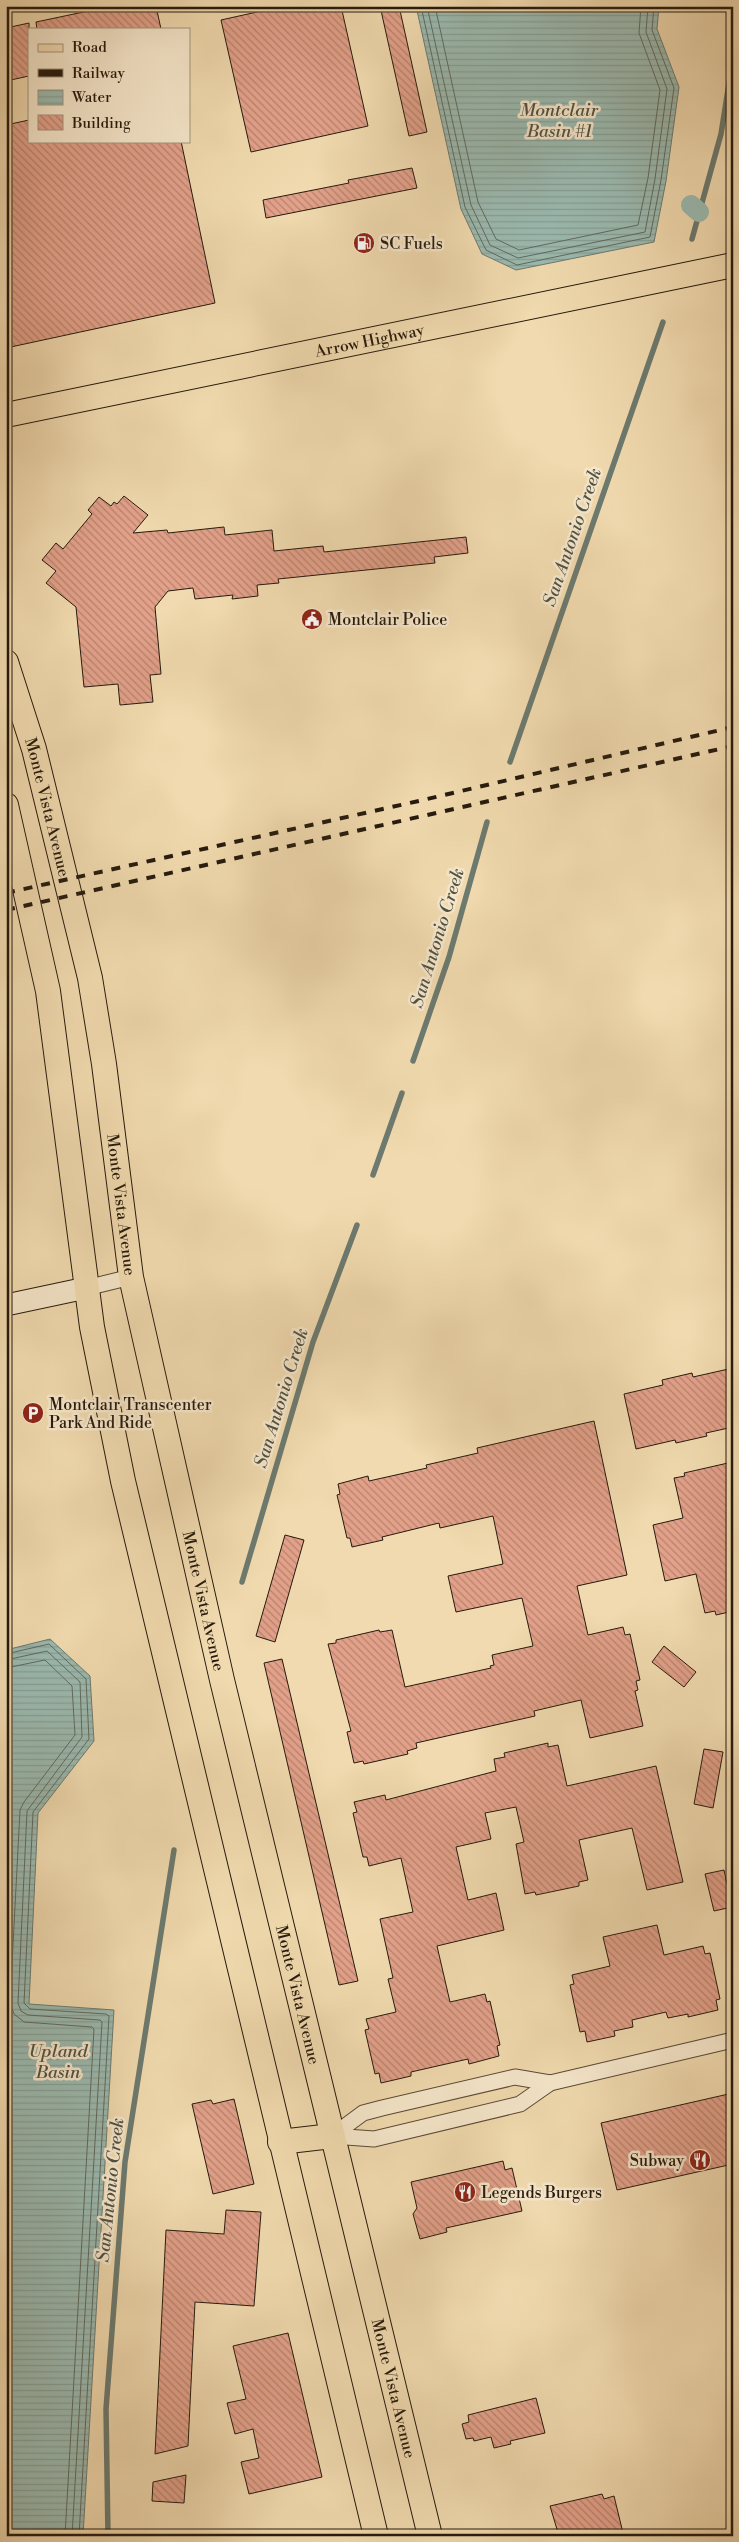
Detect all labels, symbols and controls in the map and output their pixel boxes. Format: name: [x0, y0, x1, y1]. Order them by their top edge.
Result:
legend: [28, 28, 190, 142]
text: Road: [72, 38, 107, 57]
text: Railway: [72, 64, 126, 83]
text: Water: [71, 88, 112, 107]
water label: Montclair Basin #1: [520, 99, 599, 143]
text: Building: [71, 114, 131, 133]
fuel station icon: SC Fuels: [352, 231, 376, 255]
place label: SC Fuels: [380, 234, 443, 254]
street label: Arrow Highway: [312, 320, 426, 362]
water label: San Antonio Creek: [538, 465, 607, 609]
public building icon: Montclair Police: [300, 607, 324, 631]
place label: Montclair Police: [328, 610, 447, 630]
street label: Monte Vista Avenue: [20, 735, 74, 879]
water label: San Antonio Creek: [405, 866, 470, 1011]
street label: Monte Vista Avenue: [102, 1133, 140, 1277]
water label: San Antonio Creek: [249, 1326, 314, 1471]
place label: Montclair Transcenter Park And Ride: [49, 1395, 212, 1433]
parking icon: Montclair Transcenter Park And Ride: [21, 1401, 45, 1425]
street label: Monte Vista Avenue: [178, 1529, 229, 1673]
street label: Monte Vista Avenue: [271, 1923, 324, 2067]
water label: Upland Basin: [28, 2040, 89, 2084]
water label: San Antonio Creek: [91, 2117, 130, 2263]
restaurant icon: Subway: [688, 2148, 712, 2172]
place label: Subway: [630, 2151, 684, 2171]
restaurant icon: Legends Burgers: [453, 2180, 477, 2204]
place label: Legends Burgers: [481, 2183, 602, 2203]
street label: Monte Vista Avenue: [367, 2317, 420, 2460]

